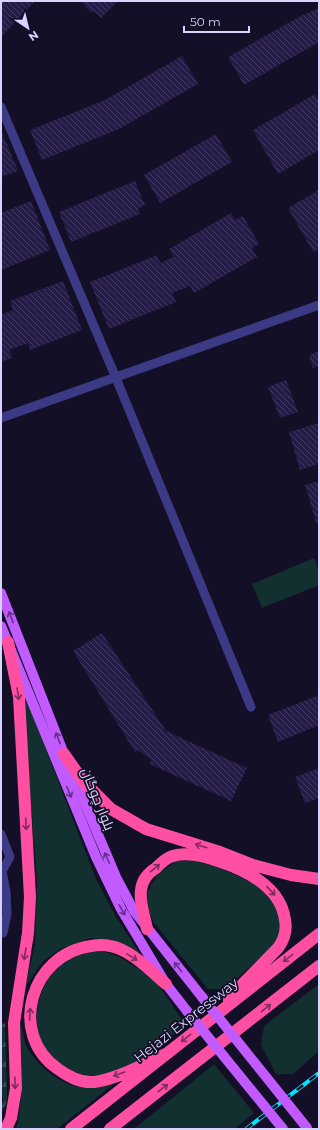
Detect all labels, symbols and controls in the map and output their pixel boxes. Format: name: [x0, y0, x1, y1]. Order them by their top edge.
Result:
north arrow: [8, 8, 48, 48]
scale bar: [184, 8, 249, 34]
text: 50 m: [190, 14, 221, 29]
text: N: [26, 28, 41, 44]
one-way arrow: [6, 611, 14, 623]
one-way arrow: [14, 687, 22, 700]
one-way arrow: [53, 733, 61, 745]
street label: بلوار چوگان: [76, 765, 119, 833]
one-way arrow: [66, 785, 74, 797]
one-way arrow: [22, 817, 30, 830]
one-way arrow: [195, 842, 208, 849]
one-way arrow: [103, 853, 111, 865]
one-way arrow: [150, 864, 161, 872]
one-way arrow: [267, 886, 276, 896]
one-way arrow: [119, 904, 126, 916]
one-way arrow: [21, 947, 29, 960]
one-way arrow: [126, 953, 138, 961]
one-way arrow: [283, 954, 294, 962]
one-way arrow: [173, 961, 182, 972]
street label: Hejazi Expressway: [130, 973, 242, 1066]
one-way arrow: [260, 1003, 271, 1012]
one-way arrow: [27, 1008, 34, 1021]
one-way arrow: [180, 1034, 191, 1042]
one-way arrow: [114, 1071, 126, 1079]
one-way arrow: [11, 1076, 19, 1089]
one-way arrow: [158, 1083, 169, 1092]

